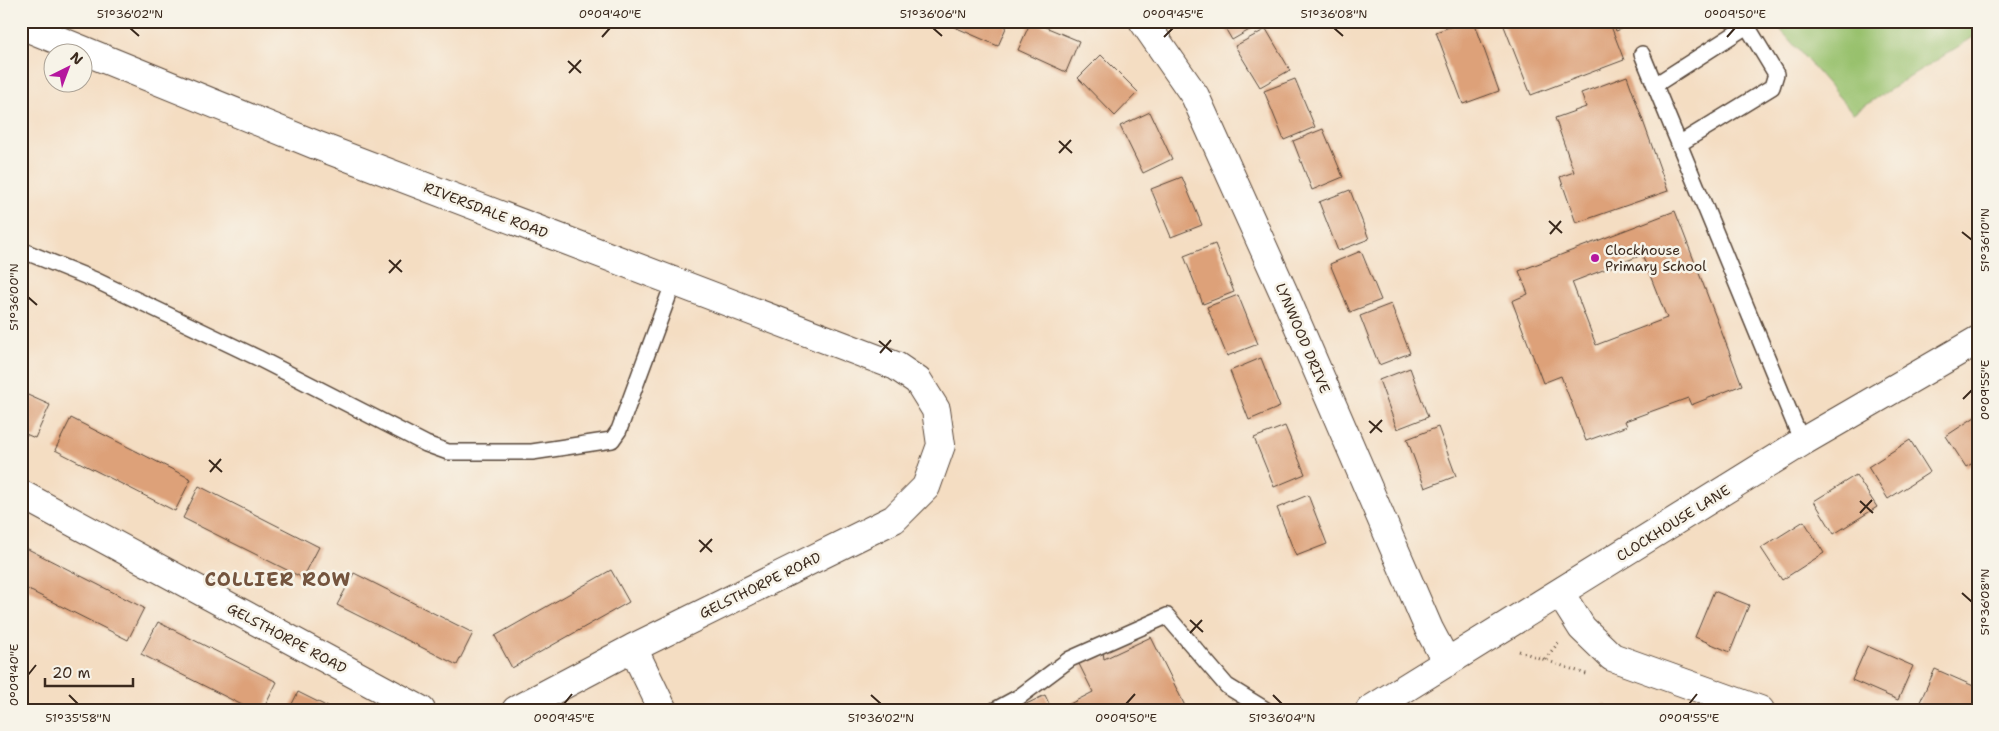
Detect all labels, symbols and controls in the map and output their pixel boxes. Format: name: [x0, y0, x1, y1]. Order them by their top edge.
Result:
text: 51°36'02"N: [97, 6, 163, 22]
text: 0°09'40"E: [579, 6, 641, 22]
text: 51°36'06"N: [900, 6, 966, 22]
text: 0°09'45"E: [1142, 6, 1204, 22]
text: 51°36'08"N: [1301, 6, 1367, 22]
text: 0°09'50"E: [1704, 6, 1766, 22]
north arrow: [42, 42, 92, 92]
text: N: [67, 48, 87, 69]
street label: RIVERSDALE ROAD: [421, 178, 551, 242]
text: 51°36'10"N: [1977, 208, 1993, 272]
place label: Clockhouse Primary School: [1605, 241, 1707, 275]
marker: Clockhouse Primary School: [1589, 252, 1601, 264]
text: 51°36'00"N: [6, 263, 22, 331]
street label: LYNWOOD DRIVE: [1272, 280, 1334, 396]
text: 0°09'55"E: [1977, 360, 1993, 420]
street label: CLOCKHOUSE LANE: [1613, 481, 1733, 565]
street label: GELSTHORPE ROAD: [696, 548, 824, 622]
district label: COLLIER ROW: [205, 567, 351, 592]
text: 51°36'08"N: [1977, 569, 1993, 635]
street label: GELSTHORPE ROAD: [224, 599, 350, 677]
text: 0°09'40"E: [6, 644, 22, 706]
scale bar: [45, 656, 132, 688]
text: 20 m: [52, 663, 91, 683]
text: 51°35'58"N: [45, 710, 111, 726]
text: 0°09'45"E: [533, 710, 595, 726]
text: 51°36'02"N: [848, 710, 914, 726]
text: 0°09'50"E: [1095, 710, 1157, 726]
text: 51°36'04"N: [1249, 710, 1315, 726]
text: 0°09'55"E: [1659, 710, 1719, 726]

